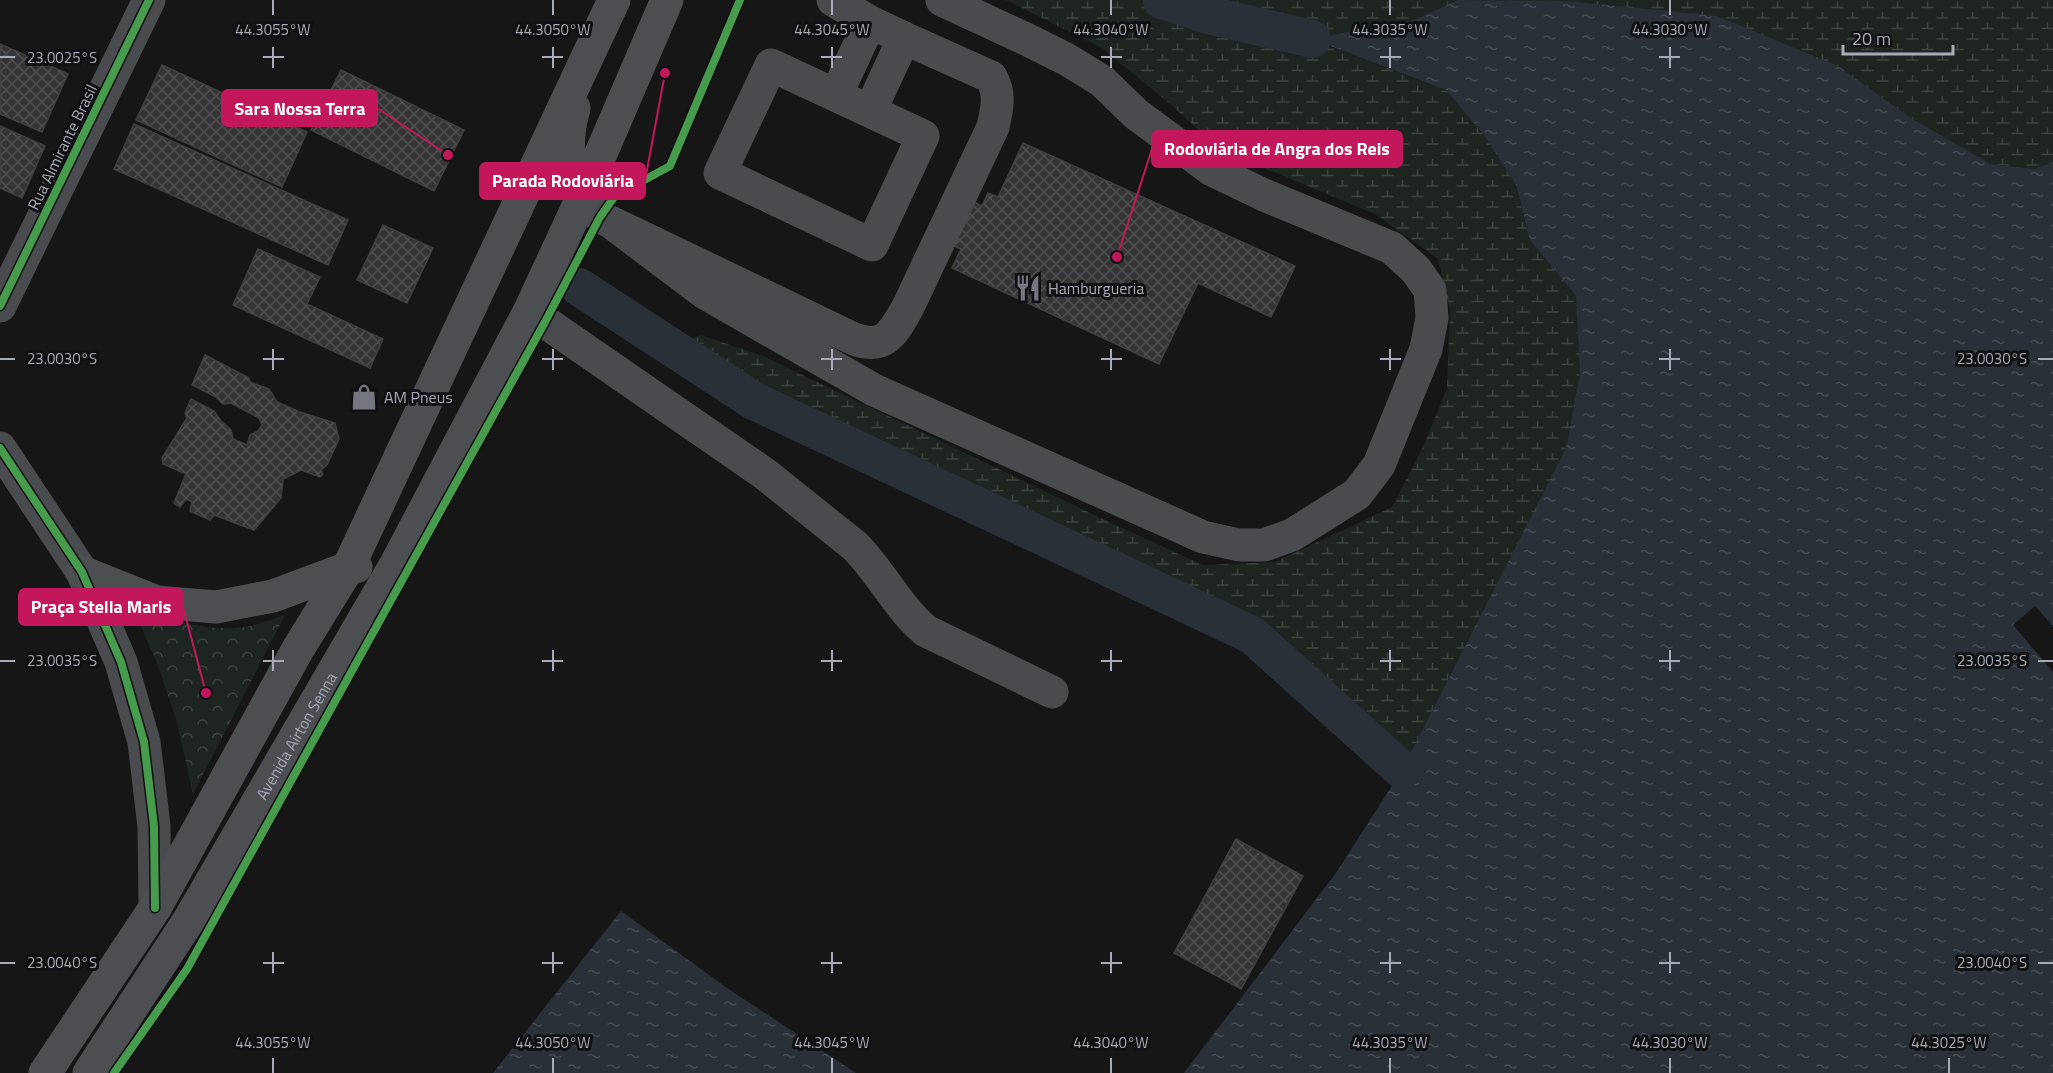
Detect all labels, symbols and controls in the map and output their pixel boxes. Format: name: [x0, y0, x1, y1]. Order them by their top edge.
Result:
text: 44.3055°W: [235, 18, 311, 41]
text: 44.3050°W: [515, 18, 591, 41]
text: 44.3045°W: [794, 18, 870, 41]
text: 44.3040°W: [1073, 18, 1149, 41]
text: 44.3035°W: [1352, 18, 1428, 41]
text: 44.3030°W: [1632, 18, 1708, 41]
scale bar: [1843, 18, 1952, 56]
text: 20 m: [1852, 25, 1891, 52]
text: 23.0025°S: [27, 46, 97, 69]
street label: Rua Almirante Brasil: [21, 80, 103, 214]
callout: Sara Nossa Terra: [222, 90, 377, 126]
text: Sara Nossa Terra: [235, 95, 365, 122]
callout: Rodoviária de Angra dos Reis: [1152, 131, 1402, 167]
text: Rodoviária de Angra dos Reis: [1164, 135, 1390, 162]
callout: Parada Rodoviária: [480, 163, 645, 199]
text: Parada Rodoviária: [492, 167, 634, 194]
restaurant icon: Hamburgueria: [1013, 273, 1043, 303]
place label: Hamburgueria: [1048, 276, 1144, 300]
text: 23.0030°S: [27, 347, 97, 370]
text: 23.0030°S: [1957, 347, 2027, 370]
shop icon: AM Pneus: [349, 382, 379, 412]
place label: AM Pneus: [384, 385, 453, 409]
callout: Praça Stella Maris: [19, 589, 183, 625]
text: Praça Stella Maris: [31, 593, 171, 620]
text: 23.0035°S: [27, 649, 97, 672]
text: 23.0035°S: [1957, 649, 2027, 672]
street label: Avenida Airton Senna: [250, 667, 343, 804]
text: 23.0040°S: [27, 951, 97, 974]
text: 23.0040°S: [1957, 951, 2027, 974]
text: 44.3055°W: [235, 1031, 311, 1054]
text: 44.3050°W: [515, 1031, 591, 1054]
text: 44.3045°W: [794, 1031, 870, 1054]
text: 44.3040°W: [1073, 1031, 1149, 1054]
text: 44.3035°W: [1352, 1031, 1428, 1054]
text: 44.3030°W: [1632, 1031, 1708, 1054]
text: 44.3025°W: [1911, 1031, 1987, 1054]

